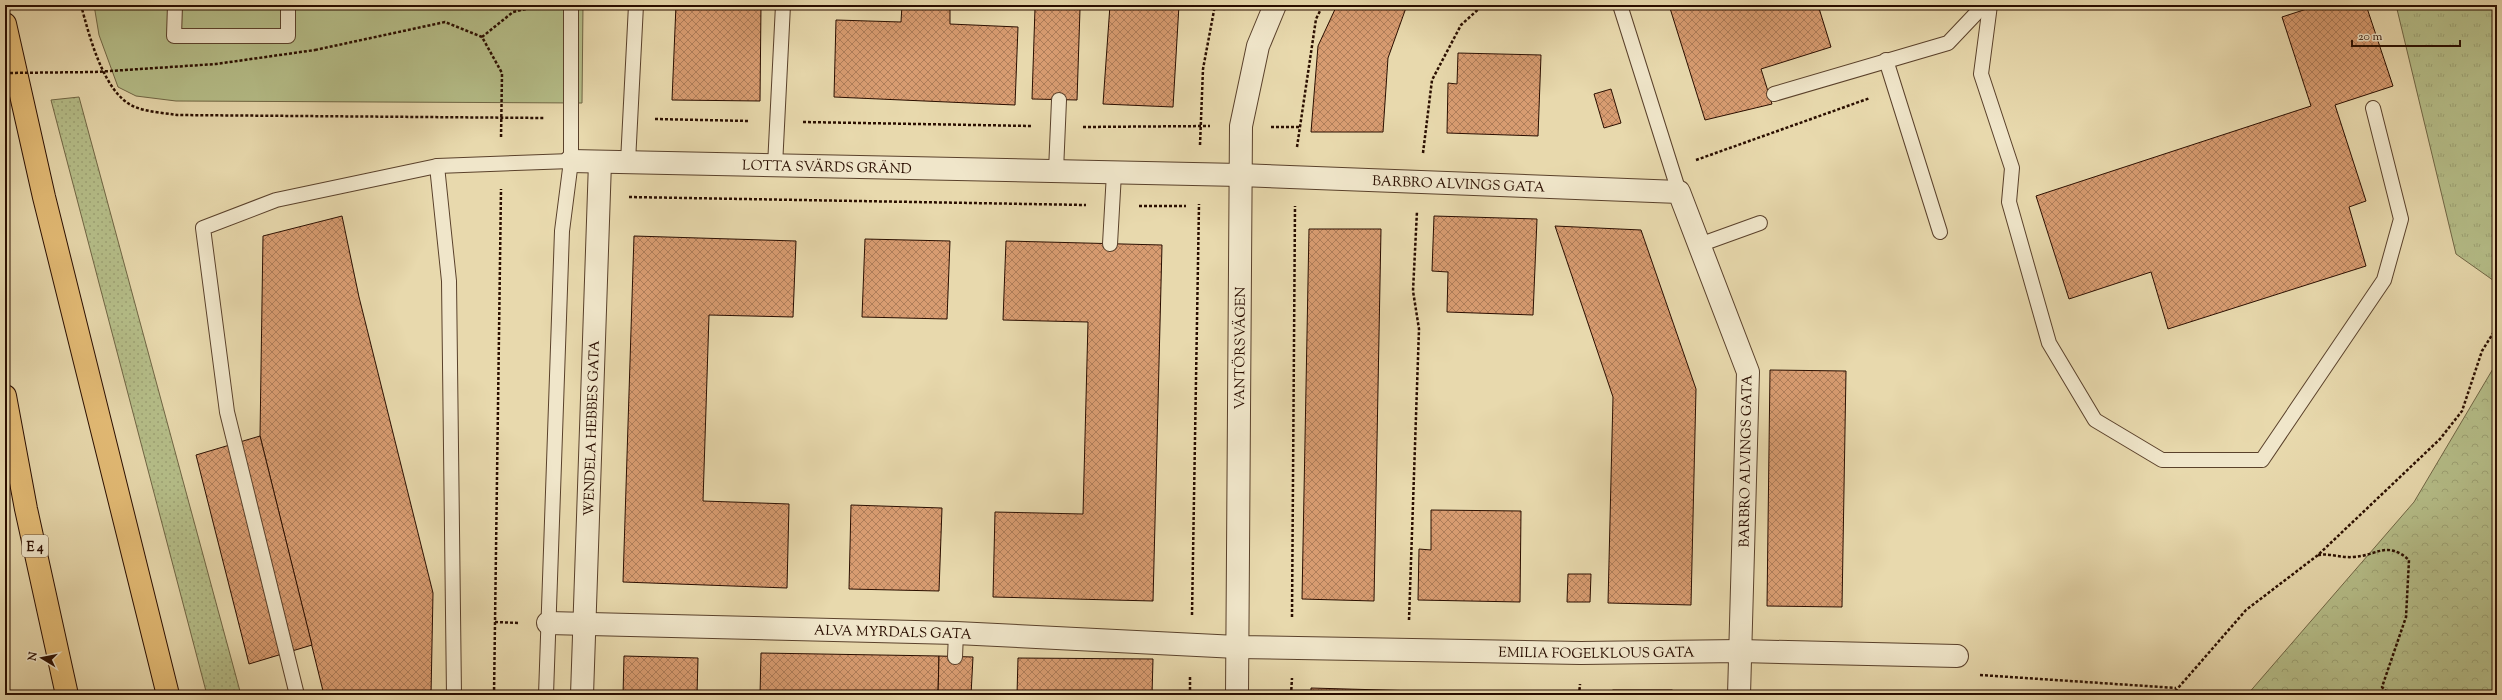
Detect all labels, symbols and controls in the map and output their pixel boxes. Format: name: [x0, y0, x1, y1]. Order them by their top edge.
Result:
scale bar: [2352, 22, 2460, 48]
text: 20 m: [2358, 28, 2383, 46]
street label: LOTTA SVÄRDS GRÄND: [742, 157, 912, 180]
street label: BARBRO ALVINGS GATA: [1372, 172, 1546, 199]
street label: VANTÖRSVÄGEN: [1230, 287, 1252, 409]
street label: WENDELA HEBBES GATA: [580, 339, 606, 517]
street label: BARBRO ALVINGS GATA: [1735, 374, 1759, 548]
road number: E 4: [22, 535, 48, 557]
street label: ALVA MYRDALS GATA: [814, 622, 973, 646]
north arrow: [22, 638, 62, 678]
street label: EMILIA FOGELKLOUS GATA: [1498, 644, 1695, 665]
text: N: [24, 651, 42, 663]

